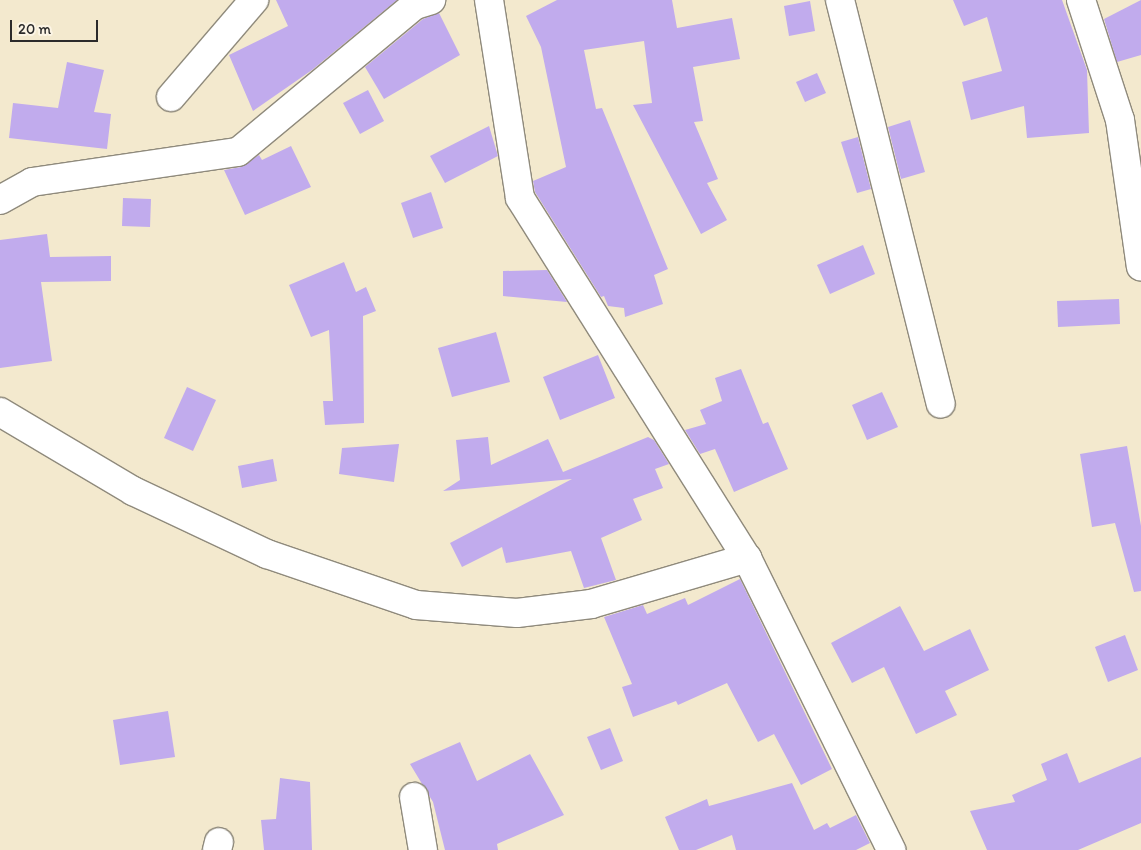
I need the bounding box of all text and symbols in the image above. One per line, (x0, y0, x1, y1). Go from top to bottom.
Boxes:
scale bar (12, 10, 100, 42)
text: 20 m (18, 20, 51, 38)

